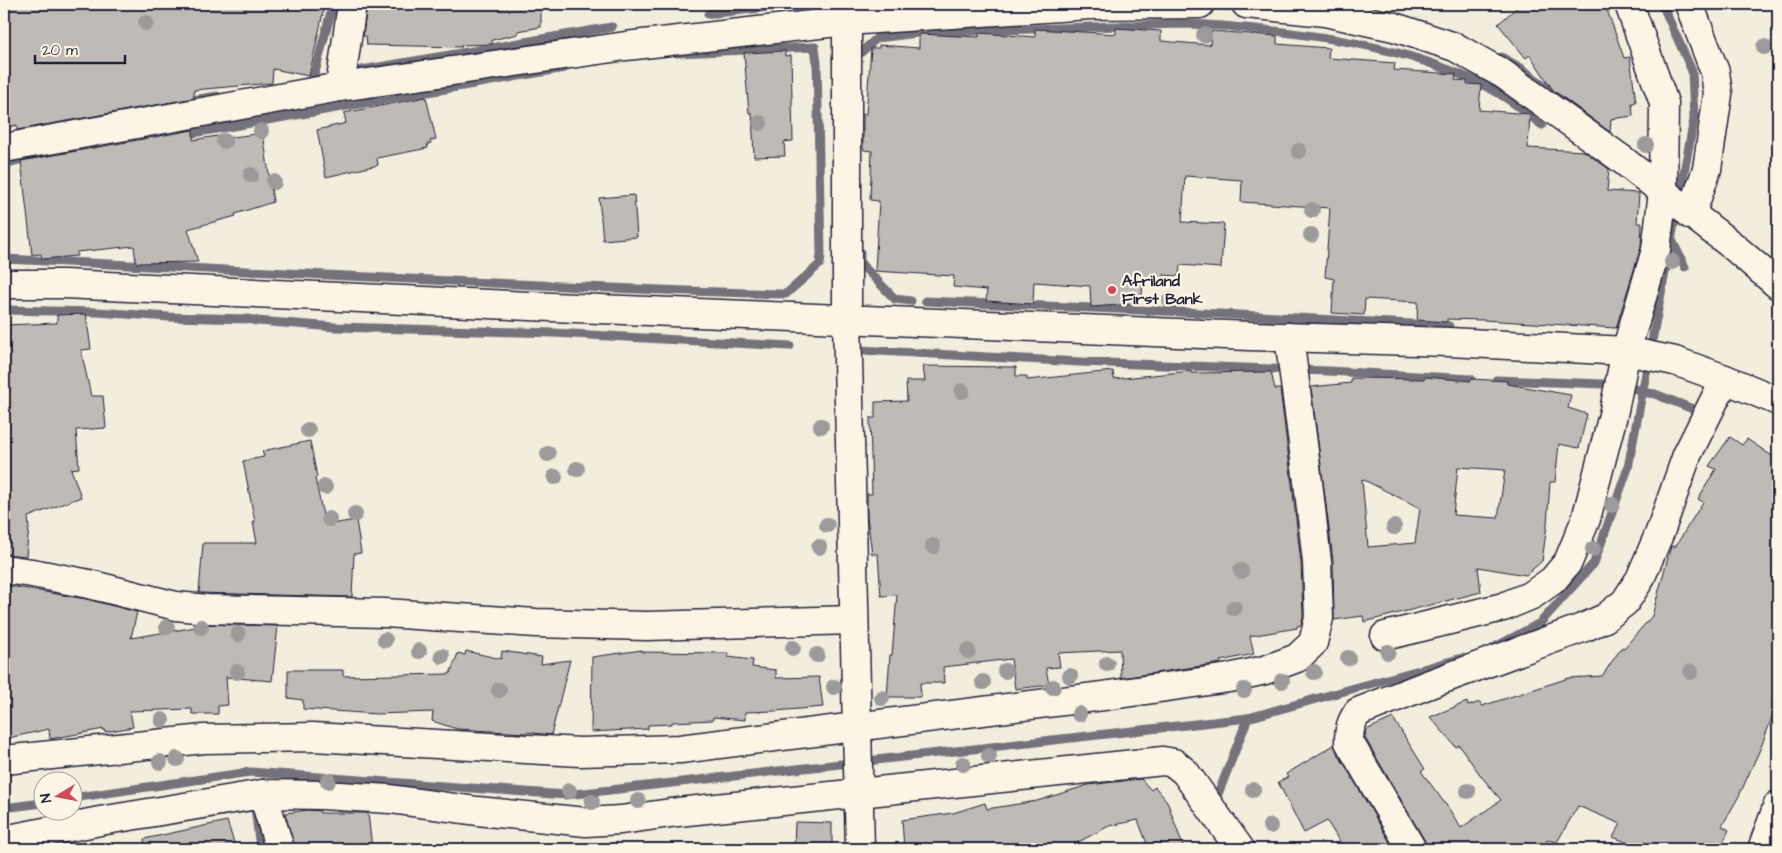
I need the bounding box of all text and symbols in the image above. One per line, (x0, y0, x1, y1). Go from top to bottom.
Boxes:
scale bar (35, 32, 125, 64)
text: 20 m (42, 40, 78, 61)
place label: Afriland First Bank (1122, 270, 1203, 310)
marker: Afriland First Bank (1106, 284, 1118, 296)
north arrow (32, 770, 82, 820)
text: N (36, 792, 57, 804)

